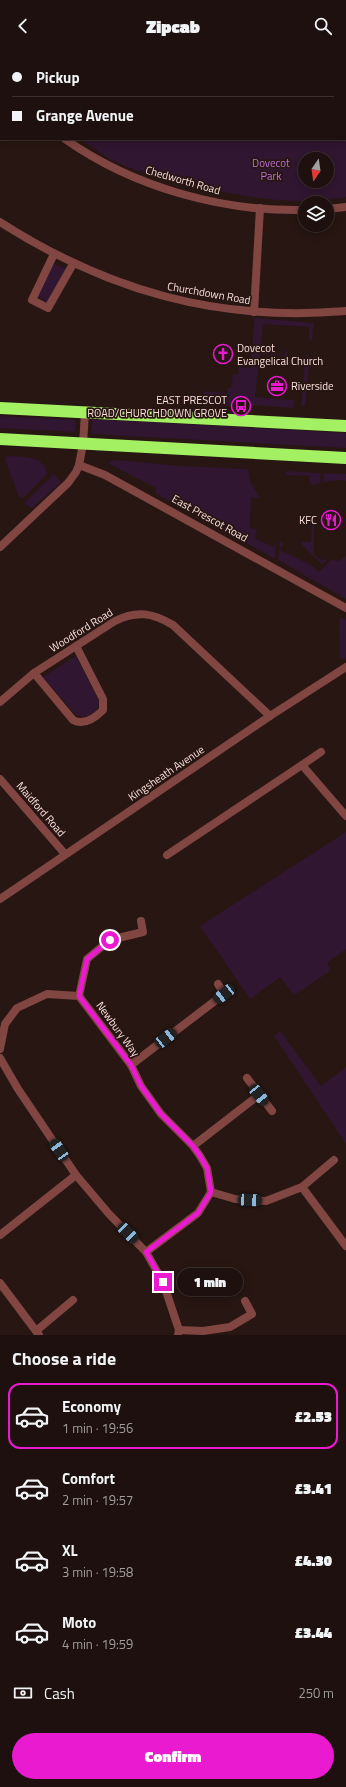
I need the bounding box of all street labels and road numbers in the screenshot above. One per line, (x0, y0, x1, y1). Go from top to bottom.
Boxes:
street label: Chedworth Road (144, 162, 222, 198)
street label: Churchdown Road (166, 278, 252, 308)
street label: East Prescot Road (169, 491, 251, 546)
street label: Woodford Road (46, 604, 116, 656)
street label: Kingsheath Avenue (125, 741, 208, 804)
street label: Maidford Road (13, 778, 69, 840)
street label: Newbury Way (92, 998, 144, 1060)

